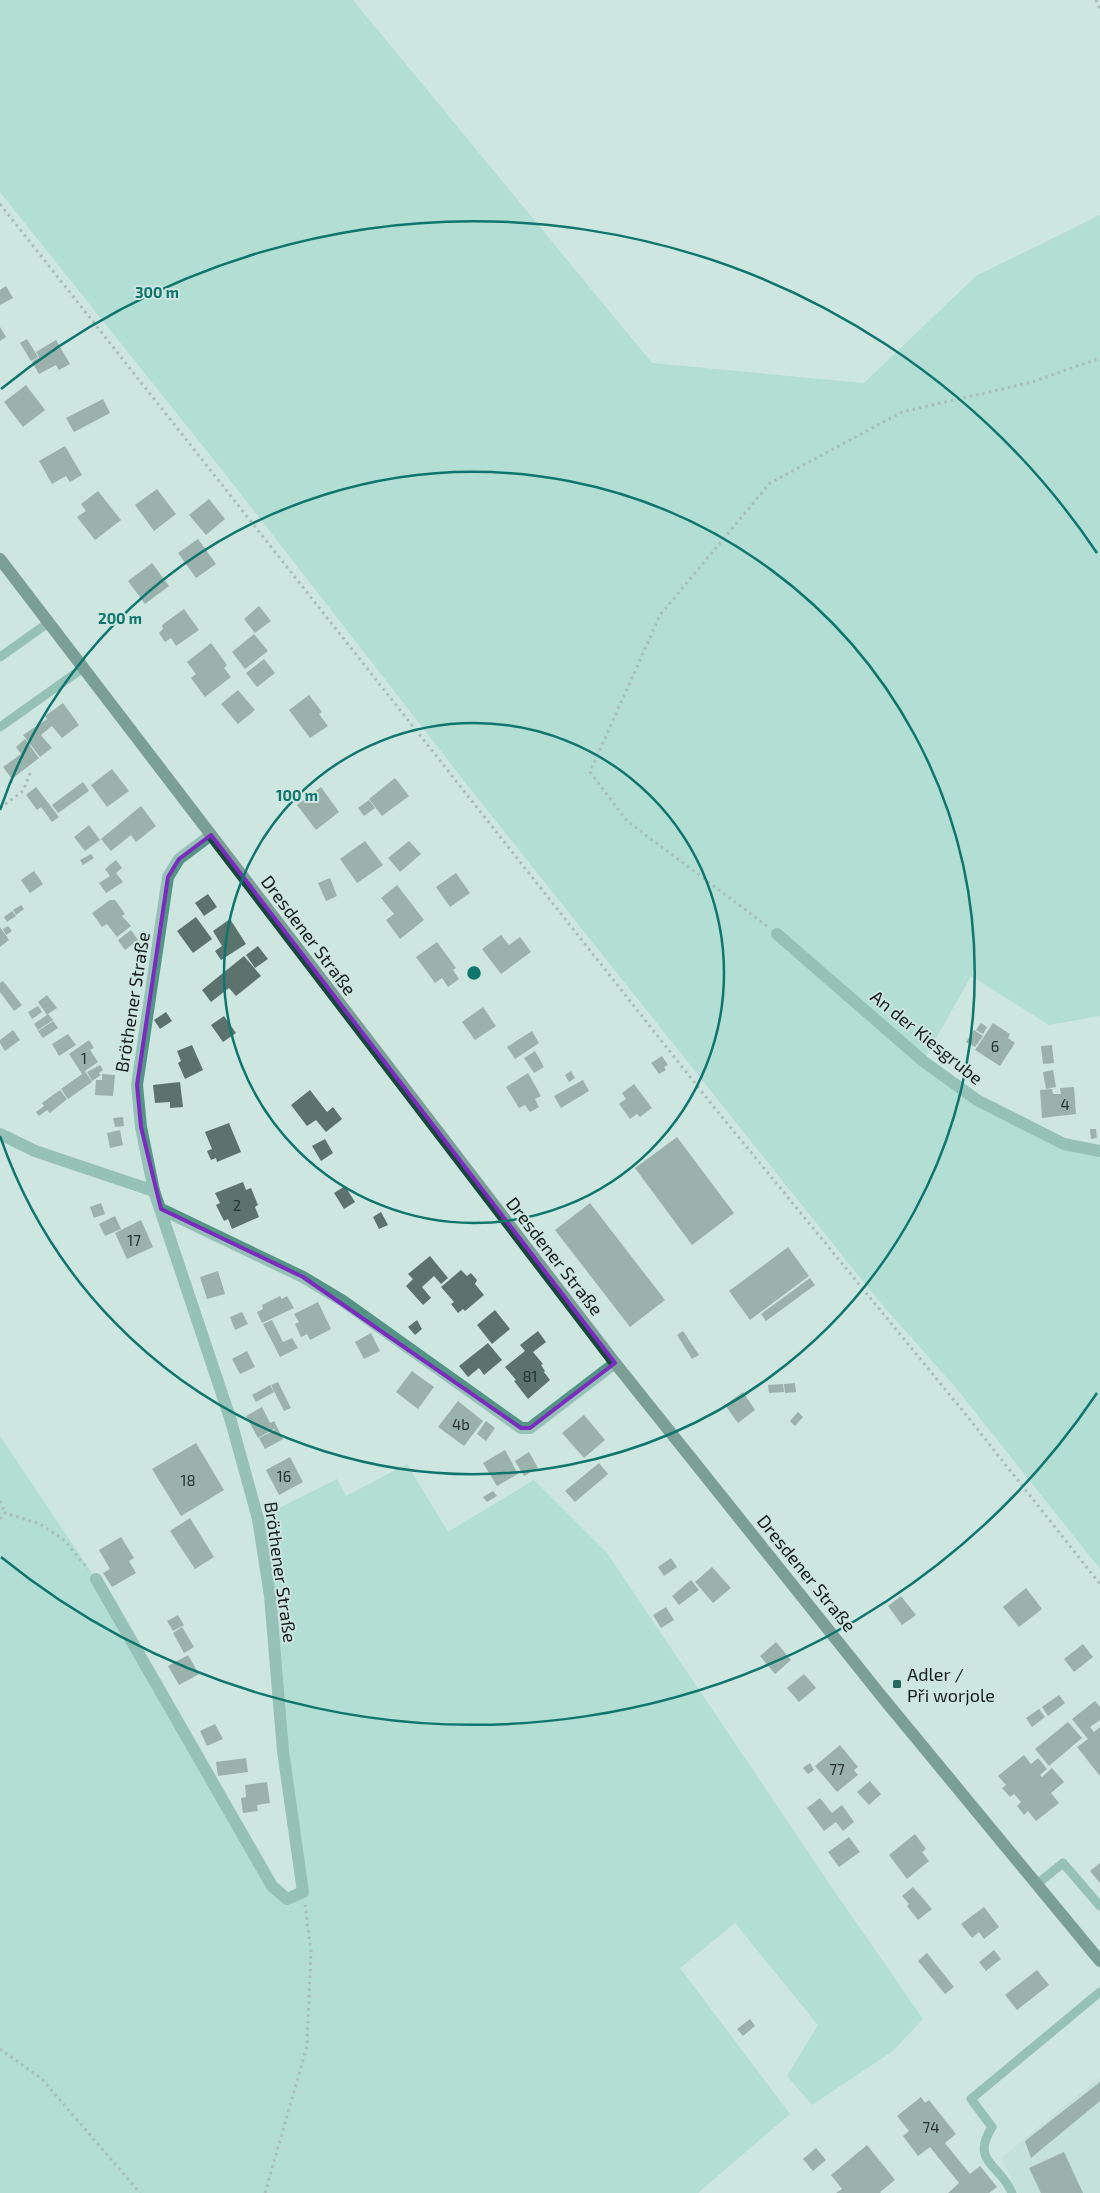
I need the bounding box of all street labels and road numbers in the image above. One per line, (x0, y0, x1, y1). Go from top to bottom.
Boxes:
street label: Dresdener Straße (257, 871, 361, 999)
street label: Bröthener Straße (110, 930, 154, 1074)
street label: An der Kiesgrube (867, 985, 987, 1089)
street label: Dresdener Straße (502, 1192, 608, 1320)
street label: Bröthener Straße (260, 1500, 302, 1644)
street label: Dresdener Straße (753, 1510, 861, 1636)

